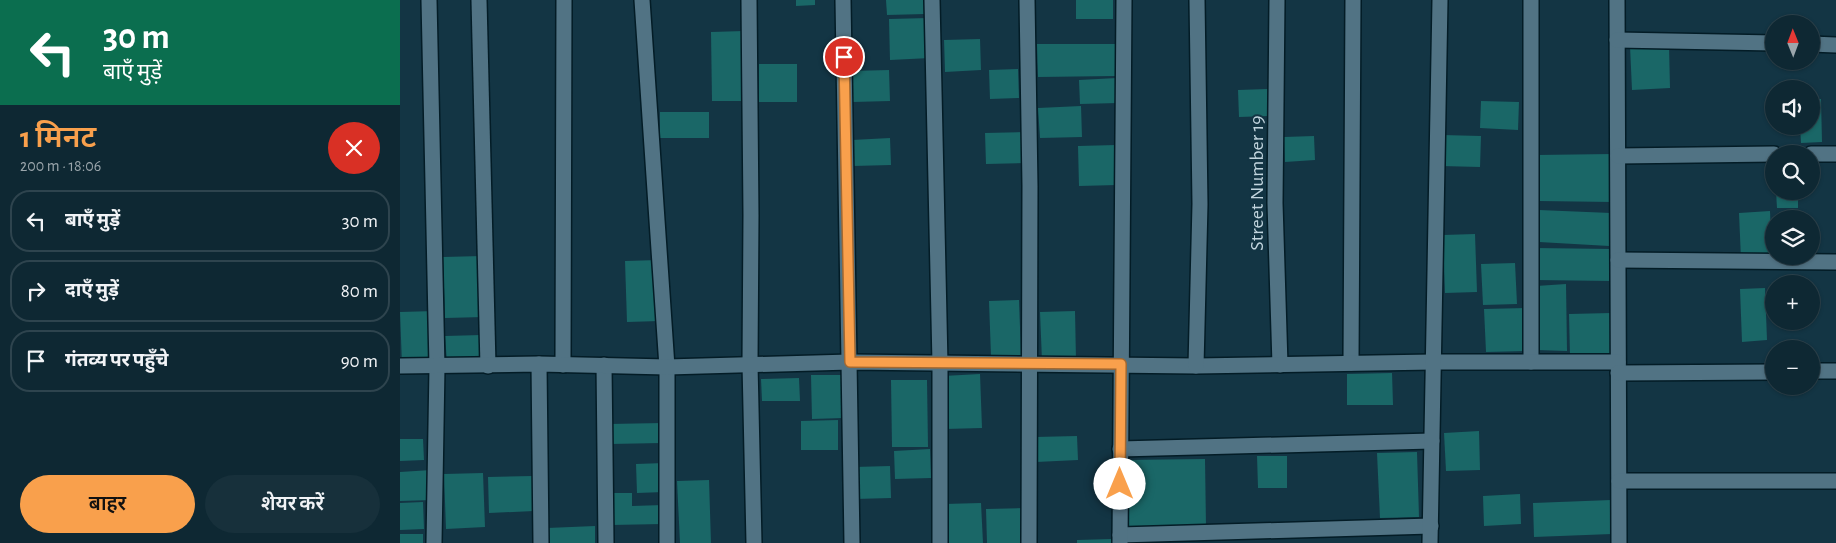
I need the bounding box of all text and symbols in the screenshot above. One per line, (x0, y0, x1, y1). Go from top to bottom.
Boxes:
north arrow (1765, 15, 1820, 70)
map controls (1765, 15, 1820, 395)
icon: left (20, 20, 85, 85)
text: 30 m (103, 20, 170, 55)
pin (823, 36, 865, 78)
icon: arrive (830, 43, 858, 71)
text: बाएँ मुड़ें (103, 61, 162, 83)
button: sound (1765, 80, 1820, 135)
street label: Street Number 19 (1247, 115, 1267, 251)
button: close (328, 122, 380, 174)
text: 1 मिनट (20, 123, 96, 153)
button: search (1765, 145, 1820, 200)
text: 200 m · 18:06 (20, 158, 101, 174)
icon: left (22, 207, 50, 235)
button: layers (1765, 210, 1820, 265)
text: बाएँ मुड़ें (65, 211, 120, 230)
text: 30 m (342, 212, 378, 231)
button: + (1765, 275, 1820, 330)
icon: right (22, 277, 50, 305)
text: दाएँ मुड़ें (65, 281, 119, 300)
text: 80 m (341, 282, 378, 301)
button: − (1765, 340, 1820, 395)
icon: arrive (22, 347, 50, 375)
text: गंतव्य पर पहुँचे (65, 351, 168, 370)
text: 90 m (341, 352, 378, 371)
position arrow (1093, 457, 1145, 509)
button: बाहर (20, 475, 195, 533)
button: शेयर करें (205, 475, 380, 533)

